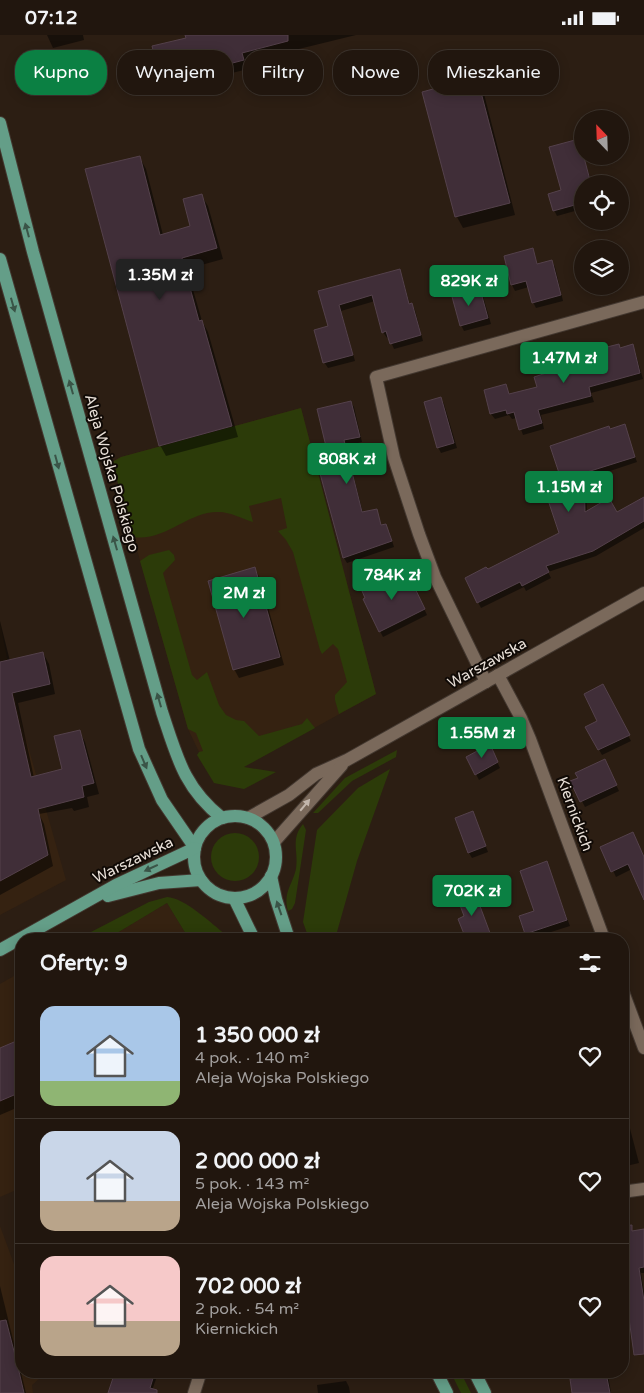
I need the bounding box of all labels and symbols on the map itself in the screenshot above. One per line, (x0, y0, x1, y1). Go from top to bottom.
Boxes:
north arrow (574, 110, 629, 165)
one-way arrow (23, 223, 31, 238)
pin: 1.35M zł (108, 259, 212, 301)
pin: 829K zł (423, 265, 515, 307)
one-way arrow (9, 298, 17, 313)
pin: 1.47M zł (512, 341, 616, 384)
one-way arrow (67, 379, 75, 395)
street label: Aleja Wojska Polskiego (81, 392, 143, 554)
pin: 808K zł (301, 443, 393, 485)
one-way arrow (54, 454, 62, 469)
pin: 1.15M zł (517, 471, 621, 513)
one-way arrow (111, 536, 119, 551)
pin: 784K zł (346, 559, 438, 601)
pin: 2M zł (209, 577, 279, 619)
street label: Warszawska (444, 634, 530, 692)
one-way arrow (154, 692, 162, 707)
pin: 1.55M zł (430, 717, 534, 759)
one-way arrow (141, 755, 149, 769)
street label: Kiernickich (553, 774, 597, 854)
one-way arrow (300, 799, 311, 812)
street label: Warszawska (90, 833, 176, 887)
one-way arrow (144, 864, 158, 872)
pin: 702K zł (426, 875, 518, 917)
one-way arrow (275, 900, 283, 915)

